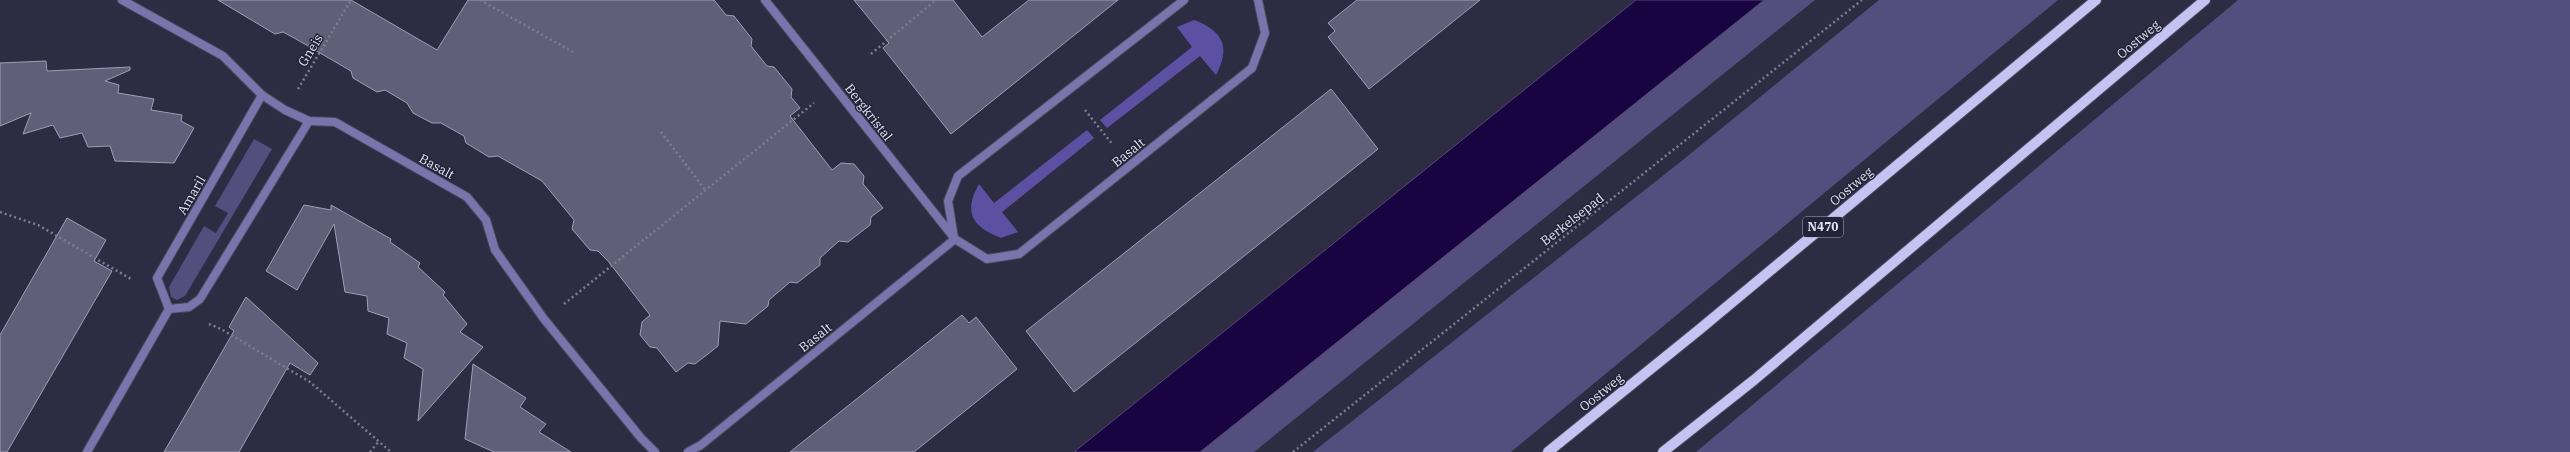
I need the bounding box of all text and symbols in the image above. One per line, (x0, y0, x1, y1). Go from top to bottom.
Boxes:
street label: Oostweg (2113, 16, 2164, 62)
street label: Gneis (294, 31, 327, 70)
street label: Bergkristal (841, 80, 896, 144)
street label: Basalt (1108, 134, 1149, 171)
street label: Basalt (416, 150, 458, 183)
street label: Oostweg (1826, 163, 1877, 209)
street label: Amaril (174, 173, 209, 218)
street label: Berkelsepad (1537, 189, 1608, 250)
road number: N470 (1803, 217, 1843, 237)
street label: Basalt (795, 319, 836, 356)
street label: Oostweg (1576, 370, 1627, 415)

